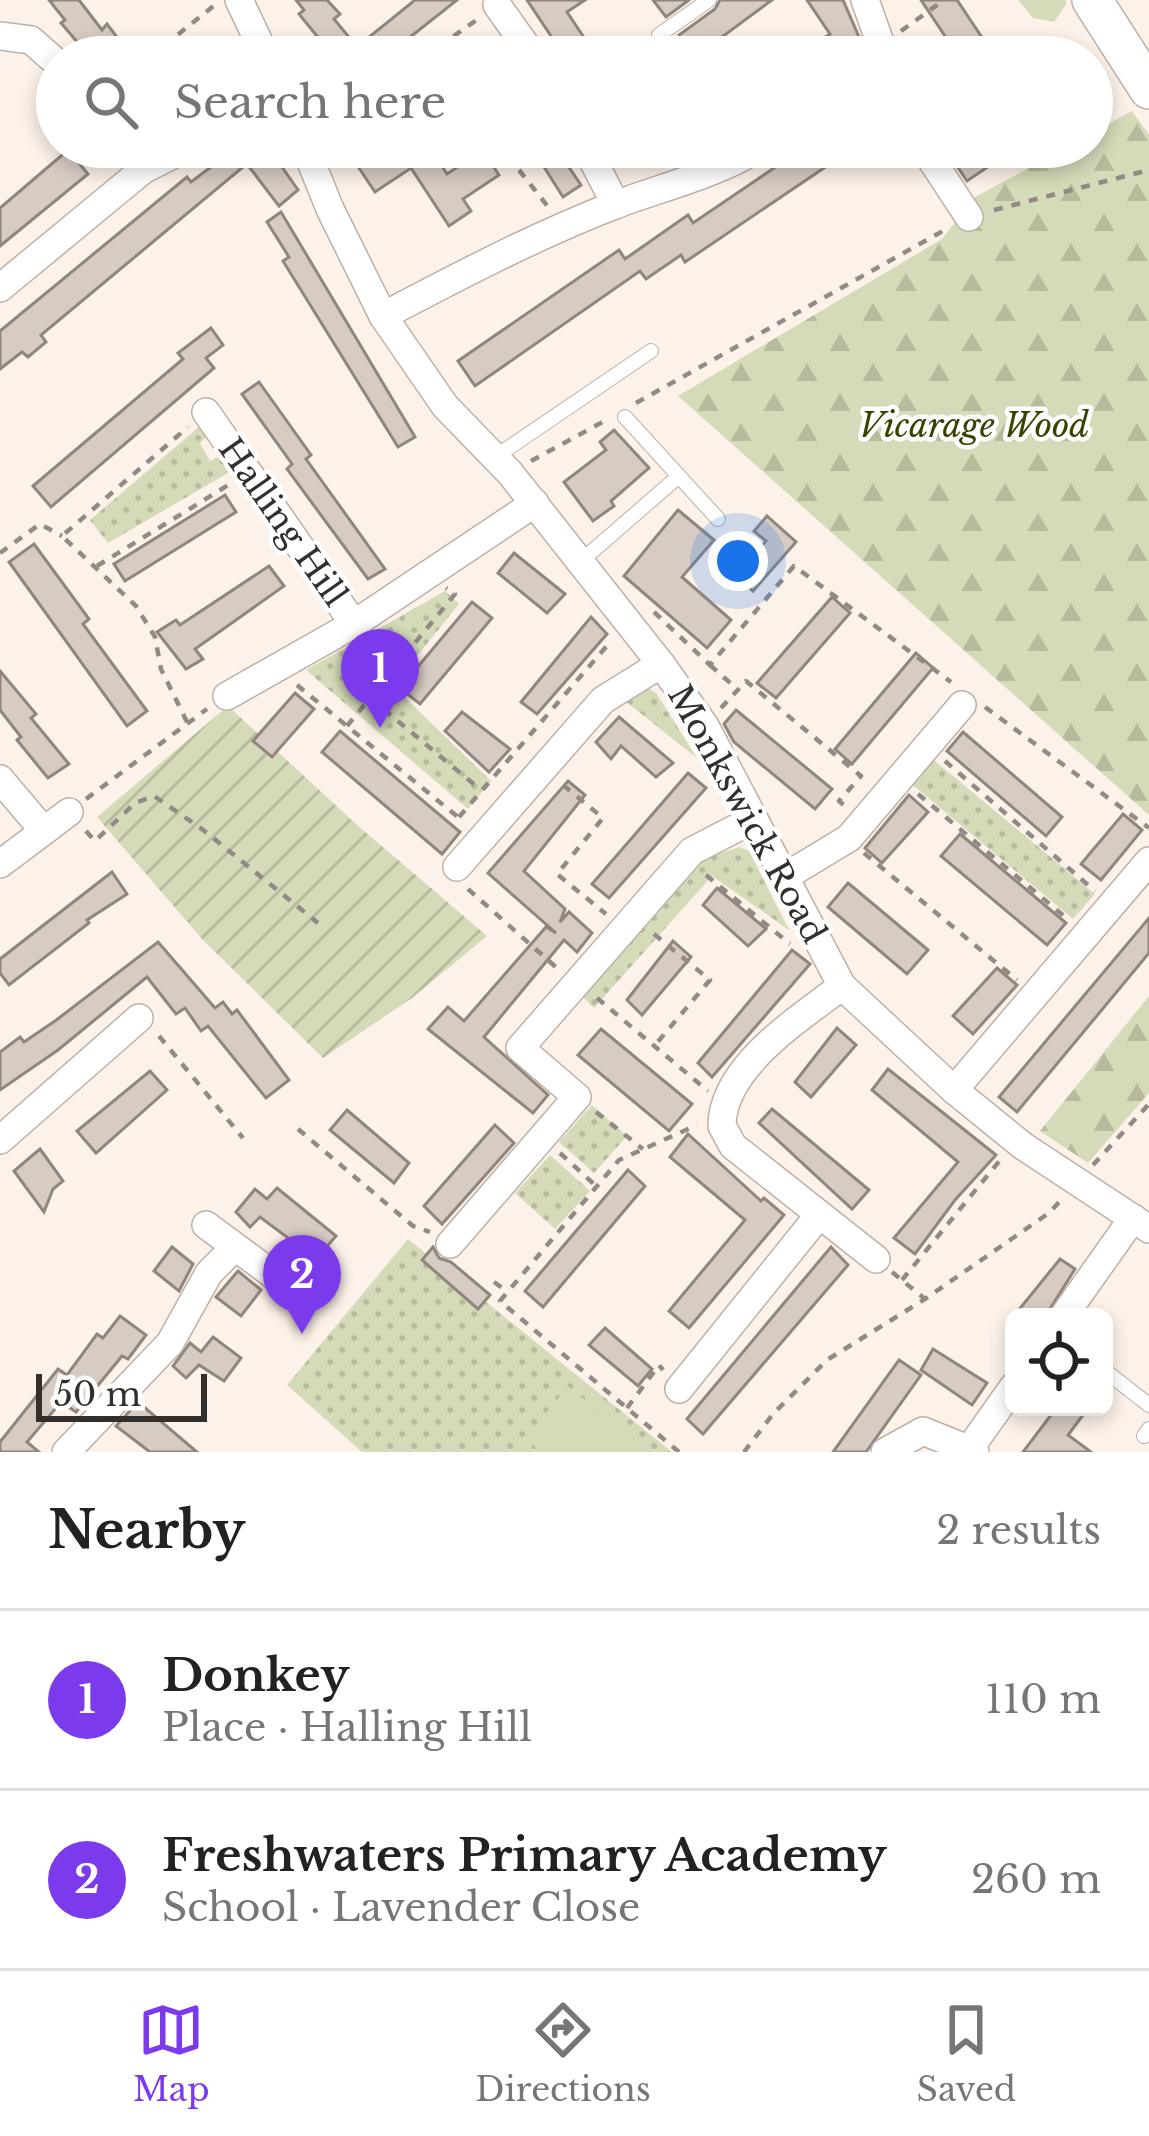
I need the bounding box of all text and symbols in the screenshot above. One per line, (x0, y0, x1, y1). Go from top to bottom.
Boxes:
search box (36, 36, 1113, 168)
icon: search (78, 69, 144, 135)
text: Search here (174, 74, 446, 130)
park label: Vicarage Wood (859, 405, 1089, 446)
street label: Halling Hill (210, 430, 356, 614)
your location (708, 531, 768, 591)
pin: 1 (341, 629, 419, 728)
street label: Monkswick Road (659, 678, 835, 950)
pin: 2 (263, 1235, 341, 1334)
map controls (1005, 1308, 1113, 1416)
button: locate (1005, 1308, 1113, 1416)
scale bar (36, 1368, 207, 1421)
text: 50 m (54, 1374, 141, 1415)
text: Nearby (48, 1499, 245, 1562)
text: 2 results (936, 1506, 1101, 1555)
text: Donkey (162, 1647, 349, 1703)
text: 1 (78, 1675, 96, 1724)
text: 110 m (985, 1675, 1101, 1724)
text: Place · Halling Hill (162, 1703, 532, 1752)
text: Freshwaters Primary Academy (162, 1827, 887, 1883)
text: 2 (74, 1855, 100, 1904)
text: 260 m (971, 1855, 1101, 1904)
text: School · Lavender Close (162, 1883, 640, 1932)
tab: Map (133, 1997, 210, 2110)
tab: Directions (475, 1997, 651, 2110)
tab: Saved (917, 1997, 1016, 2110)

